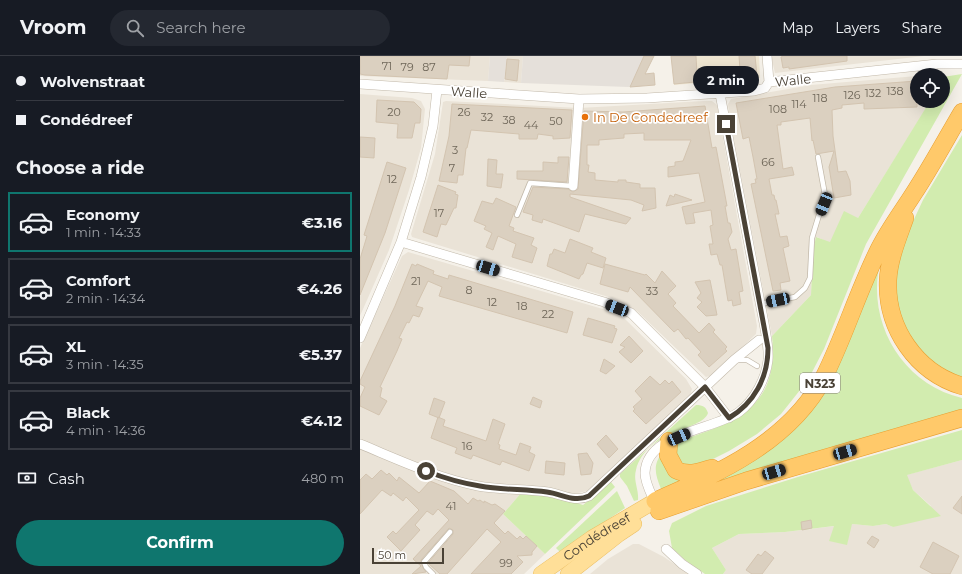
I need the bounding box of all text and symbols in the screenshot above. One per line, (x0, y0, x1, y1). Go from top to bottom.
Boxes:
search box (110, 10, 390, 46)
text: Vroom (20, 16, 86, 39)
icon: search (124, 17, 146, 39)
text: Search here (156, 18, 246, 37)
text: Map (782, 19, 813, 37)
text: Layers (835, 19, 880, 37)
text: Share (902, 19, 942, 37)
house number: 71 (382, 59, 392, 73)
house number: 79 (400, 60, 414, 74)
house number: 87 (422, 60, 436, 74)
callout: 2 min (693, 66, 759, 94)
map controls (910, 68, 950, 108)
button: locate (910, 68, 950, 108)
street label: Walle (774, 70, 812, 90)
text: Wolvenstraat (40, 72, 145, 91)
text: 2 min (707, 72, 745, 88)
street label: Walle (450, 83, 488, 101)
house number: 138 (886, 84, 904, 98)
house number: 132 (865, 86, 881, 100)
house number: 126 (844, 88, 861, 102)
house number: 118 (813, 91, 827, 105)
house number: 114 (791, 97, 807, 111)
house number: 108 (769, 102, 787, 116)
house number: 20 (387, 105, 401, 119)
house number: 26 (458, 105, 471, 119)
place label: In De Condedreef (593, 109, 708, 125)
text: Condédreef (40, 110, 132, 129)
house number: 32 (481, 110, 493, 124)
marker: In De Condedreef (580, 112, 590, 122)
house number: 38 (502, 113, 516, 127)
house number: 50 (549, 114, 563, 128)
route end (717, 115, 735, 133)
house number: 44 (524, 118, 539, 132)
house number: 3 (452, 143, 458, 157)
house number: 66 (761, 155, 775, 169)
text: Choose a ride (16, 157, 144, 179)
house number: 7 (449, 161, 455, 175)
house number: 12 (387, 172, 397, 186)
car (814, 191, 834, 217)
icon: car (18, 204, 54, 240)
text: Economy (66, 205, 139, 224)
house number: 17 (434, 206, 444, 220)
text: €3.16 (302, 213, 342, 232)
text: 1 min · 14:33 (66, 224, 141, 240)
car (475, 259, 501, 277)
icon: car (18, 270, 54, 306)
text: Comfort (66, 271, 131, 290)
house number: 21 (411, 274, 421, 288)
text: €4.26 (297, 279, 342, 298)
house number: 8 (465, 283, 473, 297)
house number: 33 (646, 284, 658, 298)
text: 2 min · 14:34 (66, 290, 145, 306)
car (765, 292, 791, 308)
house number: 12 (487, 295, 497, 309)
car (604, 298, 630, 318)
house number: 18 (517, 299, 528, 313)
house number: 22 (542, 307, 554, 321)
icon: car (18, 336, 54, 372)
text: XL (66, 337, 85, 356)
text: €5.37 (299, 345, 342, 364)
text: 3 min · 14:35 (66, 356, 144, 372)
road number: N323 (800, 373, 840, 393)
icon: car (18, 402, 54, 438)
text: Black (66, 403, 110, 422)
text: €4.12 (301, 411, 342, 430)
text: 4 min · 14:36 (66, 422, 146, 438)
car (666, 427, 692, 447)
house number: 16 (462, 439, 473, 453)
car (832, 443, 858, 461)
route start (417, 462, 435, 480)
car (761, 463, 787, 481)
icon: cash (16, 467, 38, 489)
text: Cash (48, 469, 85, 488)
text: 480 m (301, 470, 344, 486)
house number: 41 (446, 499, 456, 513)
street label: Condédreef (560, 509, 634, 564)
button: Confirm (16, 520, 344, 566)
scale bar (372, 546, 444, 565)
text: 50 m (378, 548, 406, 562)
house number: 99 (499, 556, 513, 570)

